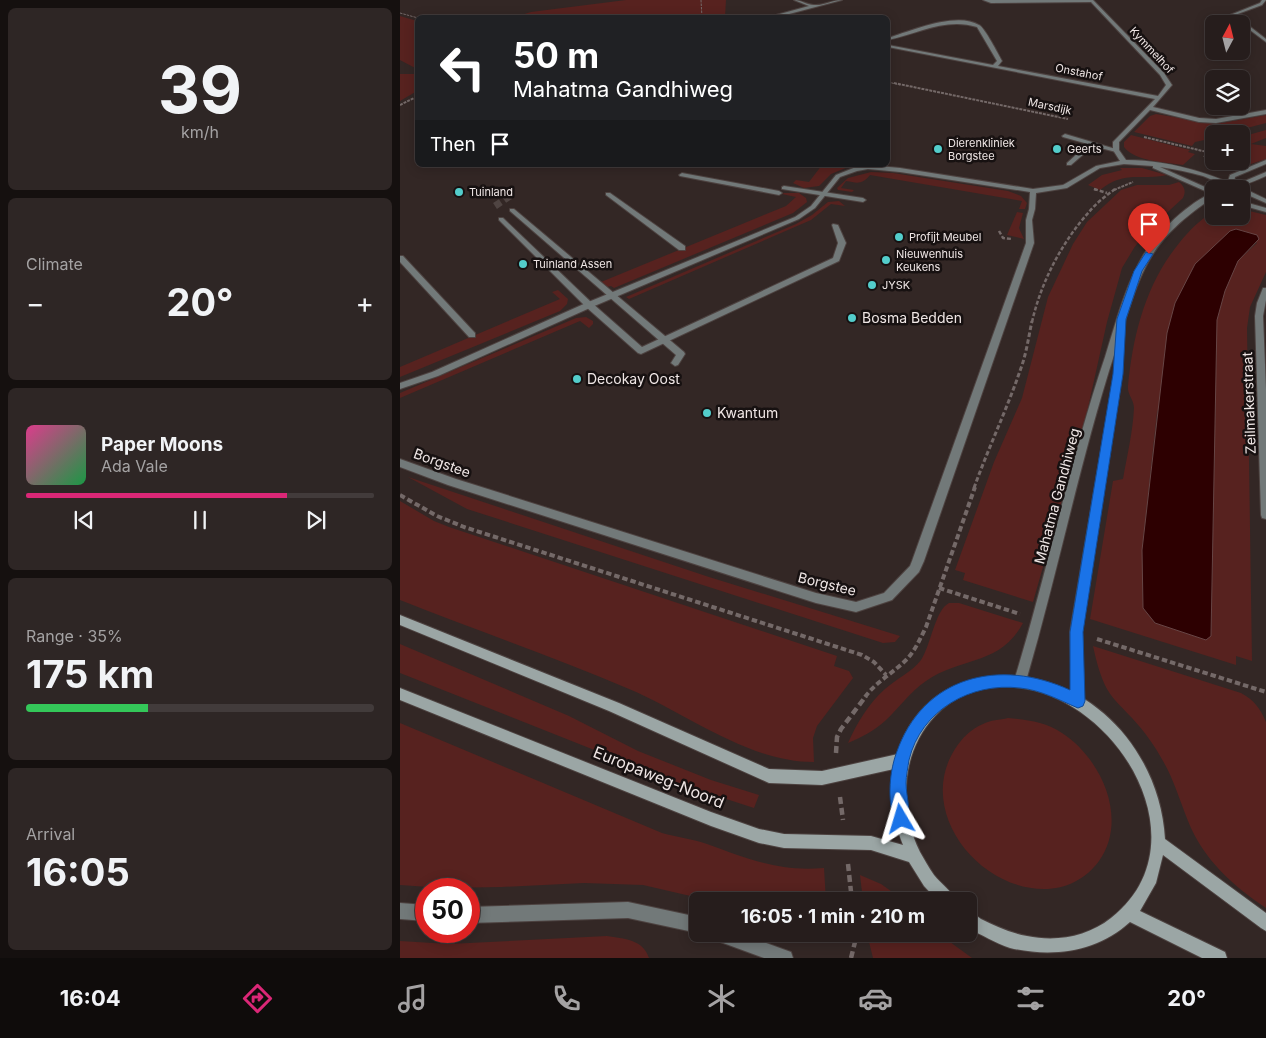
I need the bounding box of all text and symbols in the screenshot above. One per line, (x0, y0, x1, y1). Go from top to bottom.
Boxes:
north arrow (1205, 15, 1250, 60)
map controls (1205, 15, 1250, 225)
street label: Kymmelhof (1127, 24, 1177, 76)
text: 50 m (513, 34, 599, 76)
icon: left (430, 35, 495, 100)
text: 39 (158, 50, 242, 129)
street label: Onstahof (1054, 61, 1104, 83)
button: layers (1205, 70, 1250, 115)
text: Mahatma Gandhiweg (513, 76, 733, 102)
street label: Marsdijk (1027, 95, 1073, 117)
text: km/h (181, 122, 219, 142)
button: + (1205, 125, 1250, 170)
icon: arrive (486, 130, 514, 158)
text: Then (430, 133, 476, 156)
place label: Dierenkliniek Borgstee (948, 136, 1015, 163)
place label: Geerts (1067, 142, 1102, 156)
marker: Dierenkliniek Borgstee (932, 143, 944, 155)
marker: Geerts (1051, 143, 1063, 155)
button: − (1205, 180, 1250, 225)
place label: Tuinland (469, 185, 513, 199)
marker: Tuinland (453, 186, 465, 198)
pin (1128, 203, 1170, 254)
icon: arrive (1135, 210, 1163, 238)
place label: Profijt Meubel (909, 230, 981, 244)
marker: Profijt Meubel (893, 231, 905, 243)
place label: Nieuwenhuis Keukens (896, 247, 963, 274)
text: Climate (26, 254, 83, 274)
marker: Nieuwenhuis Keukens (880, 254, 892, 266)
place label: Tuinland Assen (533, 257, 612, 271)
marker: Tuinland Assen (517, 258, 529, 270)
place label: JYSK (882, 278, 911, 292)
text: 20° (166, 279, 234, 325)
marker: JYSK (866, 279, 878, 291)
text: − (26, 286, 45, 320)
text: + (355, 286, 374, 320)
place label: Bosma Bedden (862, 309, 962, 326)
marker: Bosma Bedden (846, 312, 858, 324)
street label: Zeilmakerstraat (1238, 351, 1259, 454)
place label: Decokay Oost (587, 370, 680, 387)
marker: Decokay Oost (571, 373, 583, 385)
place label: Kwantum (717, 404, 778, 421)
marker: Kwantum (701, 407, 713, 419)
street label: Mahatma Gandhiweg (1030, 426, 1083, 566)
text: Paper Moons (101, 433, 223, 456)
street label: Borgstee (411, 444, 473, 481)
text: Ada Vale (101, 456, 168, 476)
icon: previous (70, 506, 98, 534)
icon: pause (186, 506, 214, 534)
icon: next (302, 506, 330, 534)
street label: Borgstee (796, 568, 858, 599)
text: Range · 35% (26, 626, 123, 646)
text: 175 km (26, 651, 154, 697)
street label: Europaweg-Noord (591, 742, 727, 812)
position arrow (874, 792, 926, 844)
text: Arrival (26, 824, 75, 844)
text: 16:05 (26, 849, 130, 895)
speed limit sign: 50 (415, 878, 480, 943)
text: 16:05 · 1 min · 210 m (741, 905, 925, 928)
icon: directions (240, 981, 275, 1016)
icon: music (395, 981, 430, 1016)
icon: phone (549, 981, 584, 1016)
icon: climate (704, 981, 739, 1016)
icon: car (858, 981, 893, 1016)
icon: filters (1013, 981, 1048, 1016)
text: 16:04 (60, 985, 121, 1011)
text: 20° (1167, 985, 1206, 1011)

